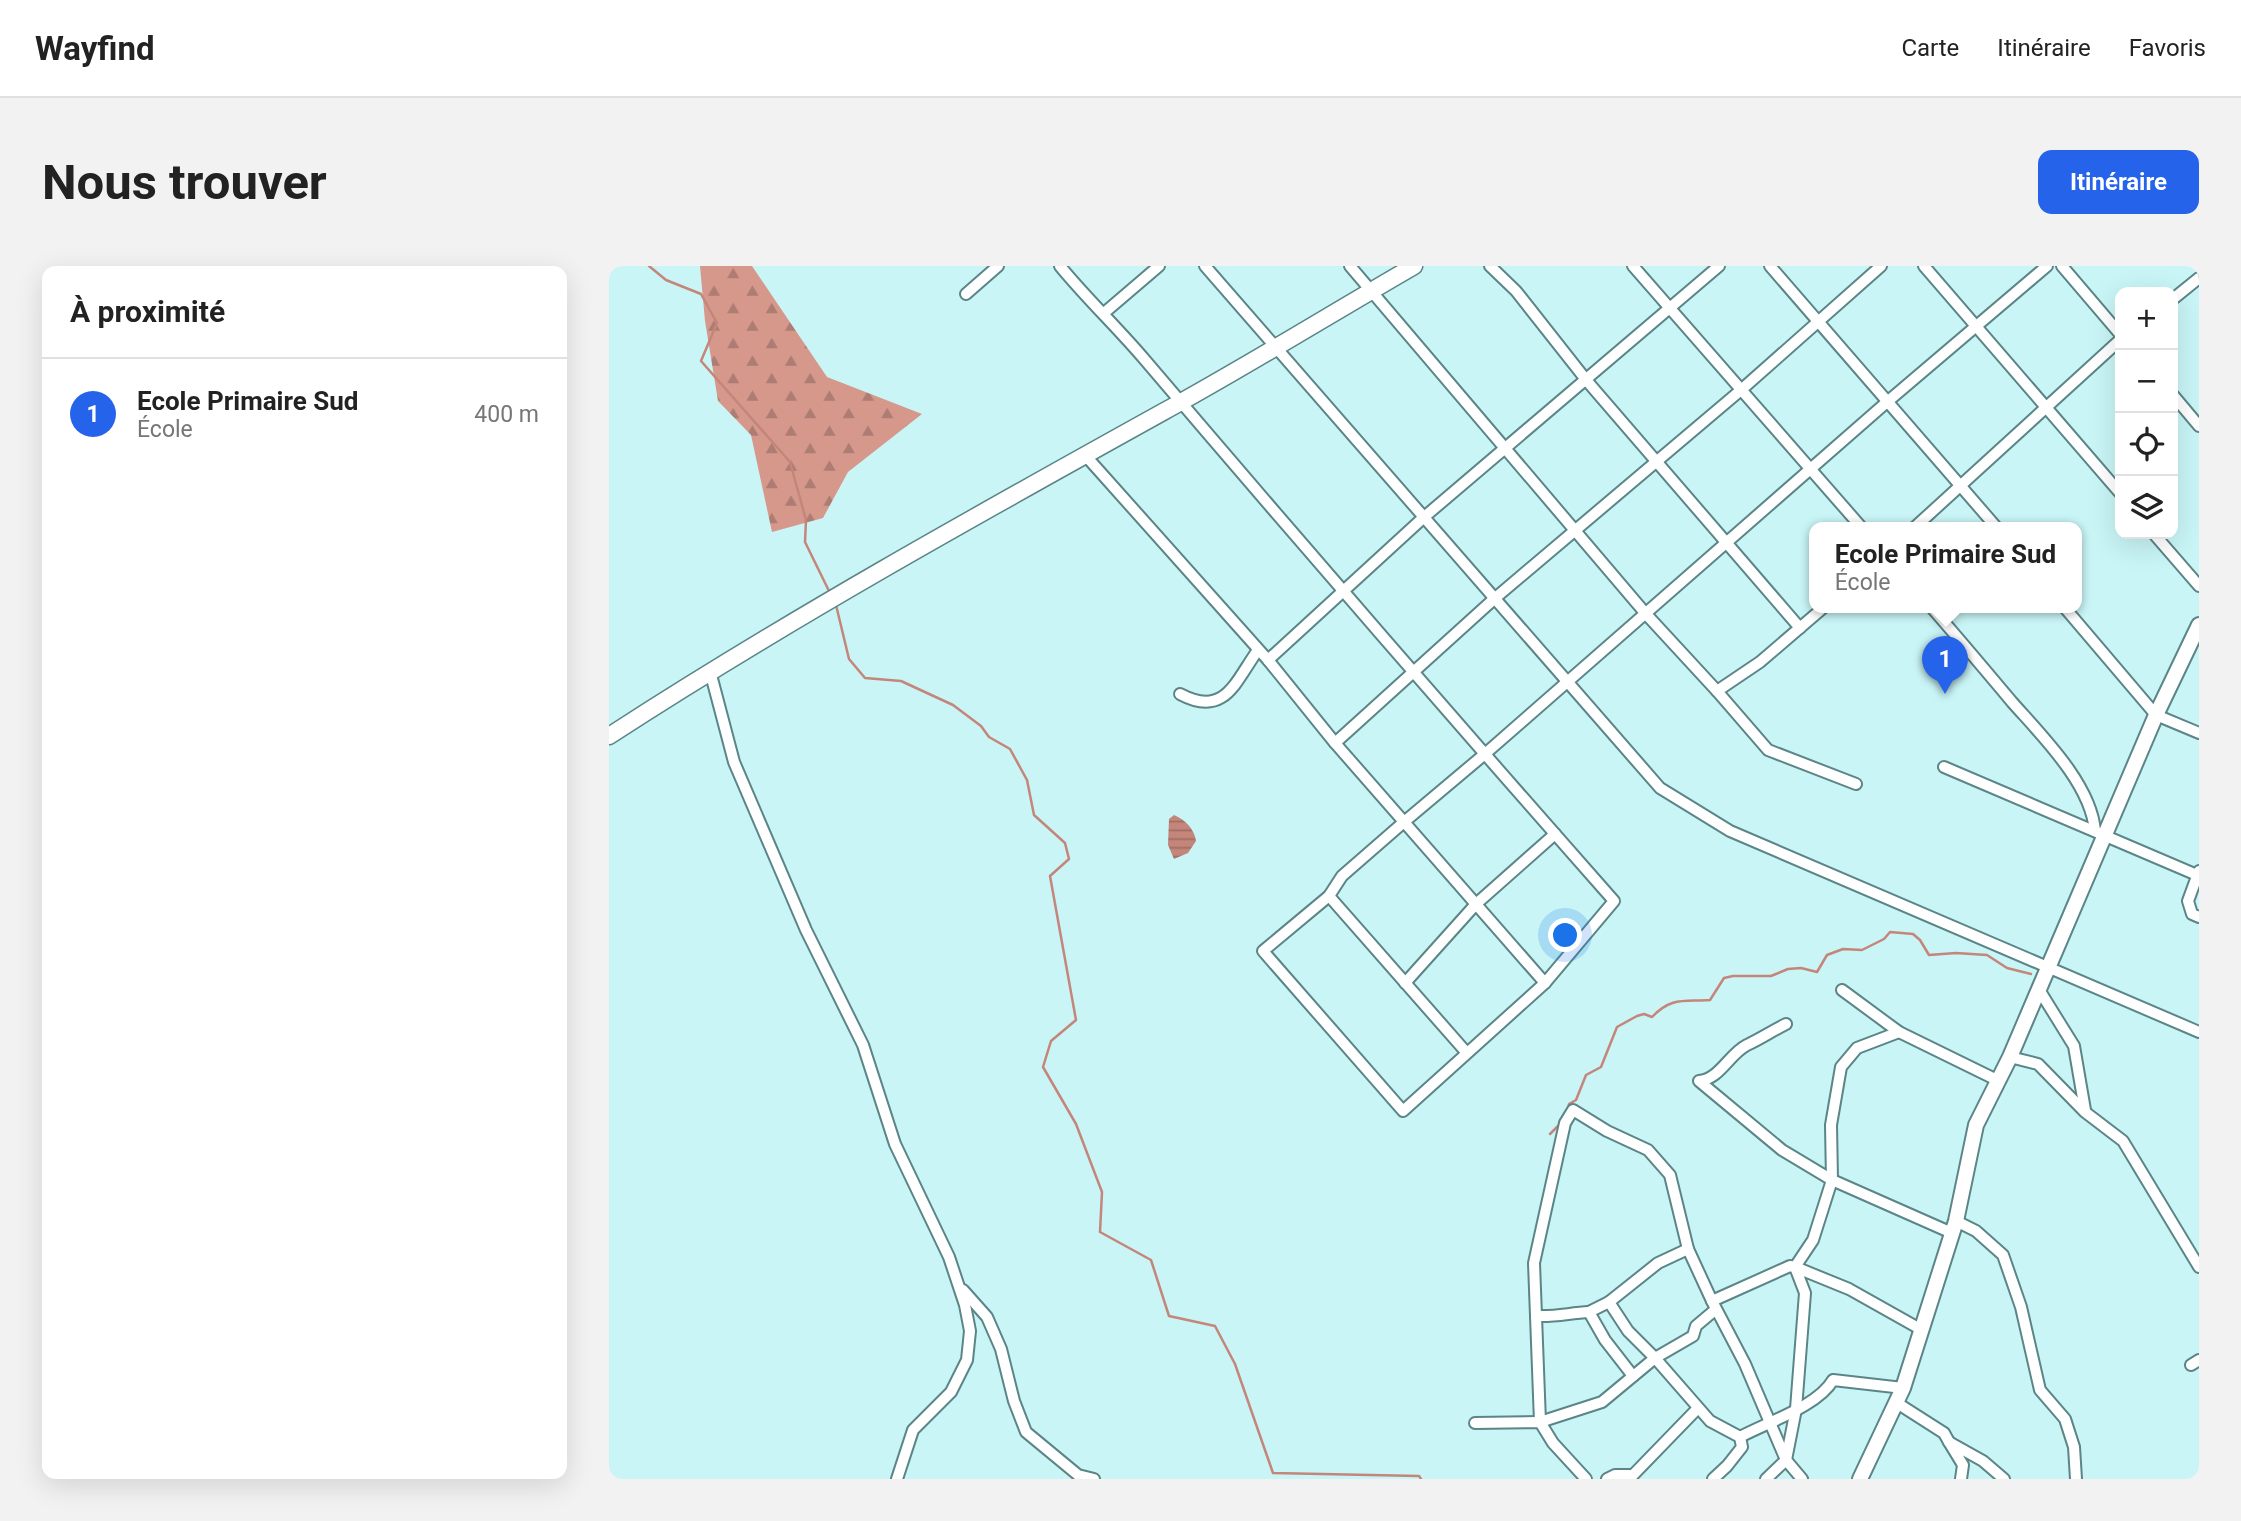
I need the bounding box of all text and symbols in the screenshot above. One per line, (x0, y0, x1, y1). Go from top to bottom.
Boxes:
text: Wayfind (35, 29, 155, 68)
text: Carte (1901, 34, 1959, 62)
text: Itinéraire (1997, 34, 2091, 62)
text: Favoris (2129, 34, 2206, 62)
button: Itinéraire (2038, 150, 2199, 214)
text: Nous trouver (42, 154, 327, 211)
map controls (2115, 287, 2178, 539)
button: + (2115, 287, 2178, 350)
text: À proximité (70, 294, 225, 329)
button: − (2115, 350, 2178, 413)
text: Ecole Primaire Sud (137, 386, 358, 416)
text: 1 (86, 401, 100, 428)
text: 400 m (474, 401, 539, 428)
button: locate (2115, 413, 2178, 476)
text: École (137, 416, 193, 443)
button: layers (2115, 476, 2178, 539)
popup (1809, 522, 2082, 613)
text: Ecole Primaire Sud (1835, 539, 2056, 569)
text: École (1835, 569, 1891, 596)
pin: 1 (1922, 636, 1968, 694)
your location (1548, 918, 1582, 952)

